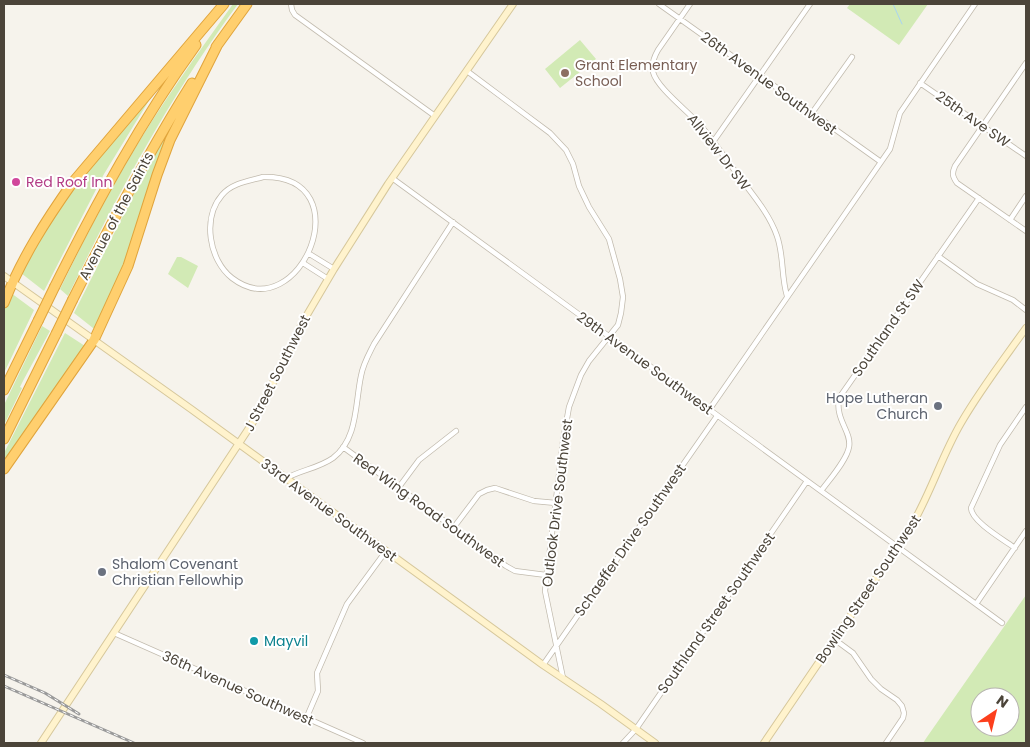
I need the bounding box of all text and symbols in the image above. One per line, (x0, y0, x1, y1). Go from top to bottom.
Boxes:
street label: 26th Avenue Southwest (697, 27, 841, 139)
place label: Grant Elementary School (575, 55, 698, 91)
marker: Grant Elementary School (559, 67, 571, 79)
street label: 25th Ave SW (932, 86, 1014, 152)
street label: Allview Dr SW (683, 109, 755, 195)
street label: Avenue of the Saints (74, 148, 158, 284)
place label: Red Roof Inn (26, 172, 113, 192)
marker: Red Roof Inn (10, 176, 22, 188)
street label: Southland St SW (847, 275, 929, 381)
street label: 29th Avenue Southwest (573, 307, 717, 419)
street label: J Street Southwest (239, 311, 315, 435)
place label: Hope Lutheran Church (826, 388, 928, 424)
marker: Hope Lutheran Church (932, 400, 944, 412)
street label: Outlook Drive Southwest (537, 418, 577, 588)
street label: Red Wing Road Southwest (349, 448, 509, 572)
street label: 33rd Avenue Southwest (257, 454, 401, 566)
street label: Schaeffer Drive Southwest (570, 460, 690, 620)
street label: Bowling Street Southwest (811, 511, 925, 667)
street label: Southland Street Southwest (653, 528, 779, 698)
place label: Shalom Covenant Christian Fellowhip (112, 554, 243, 590)
marker: Shalom Covenant Christian Fellowhip (96, 566, 108, 578)
place label: Mayvil (264, 631, 308, 651)
marker: Mayvil (248, 635, 260, 647)
street label: 36th Avenue Southwest (159, 646, 317, 730)
north arrow (970, 687, 1020, 737)
text: N (992, 690, 1013, 713)

